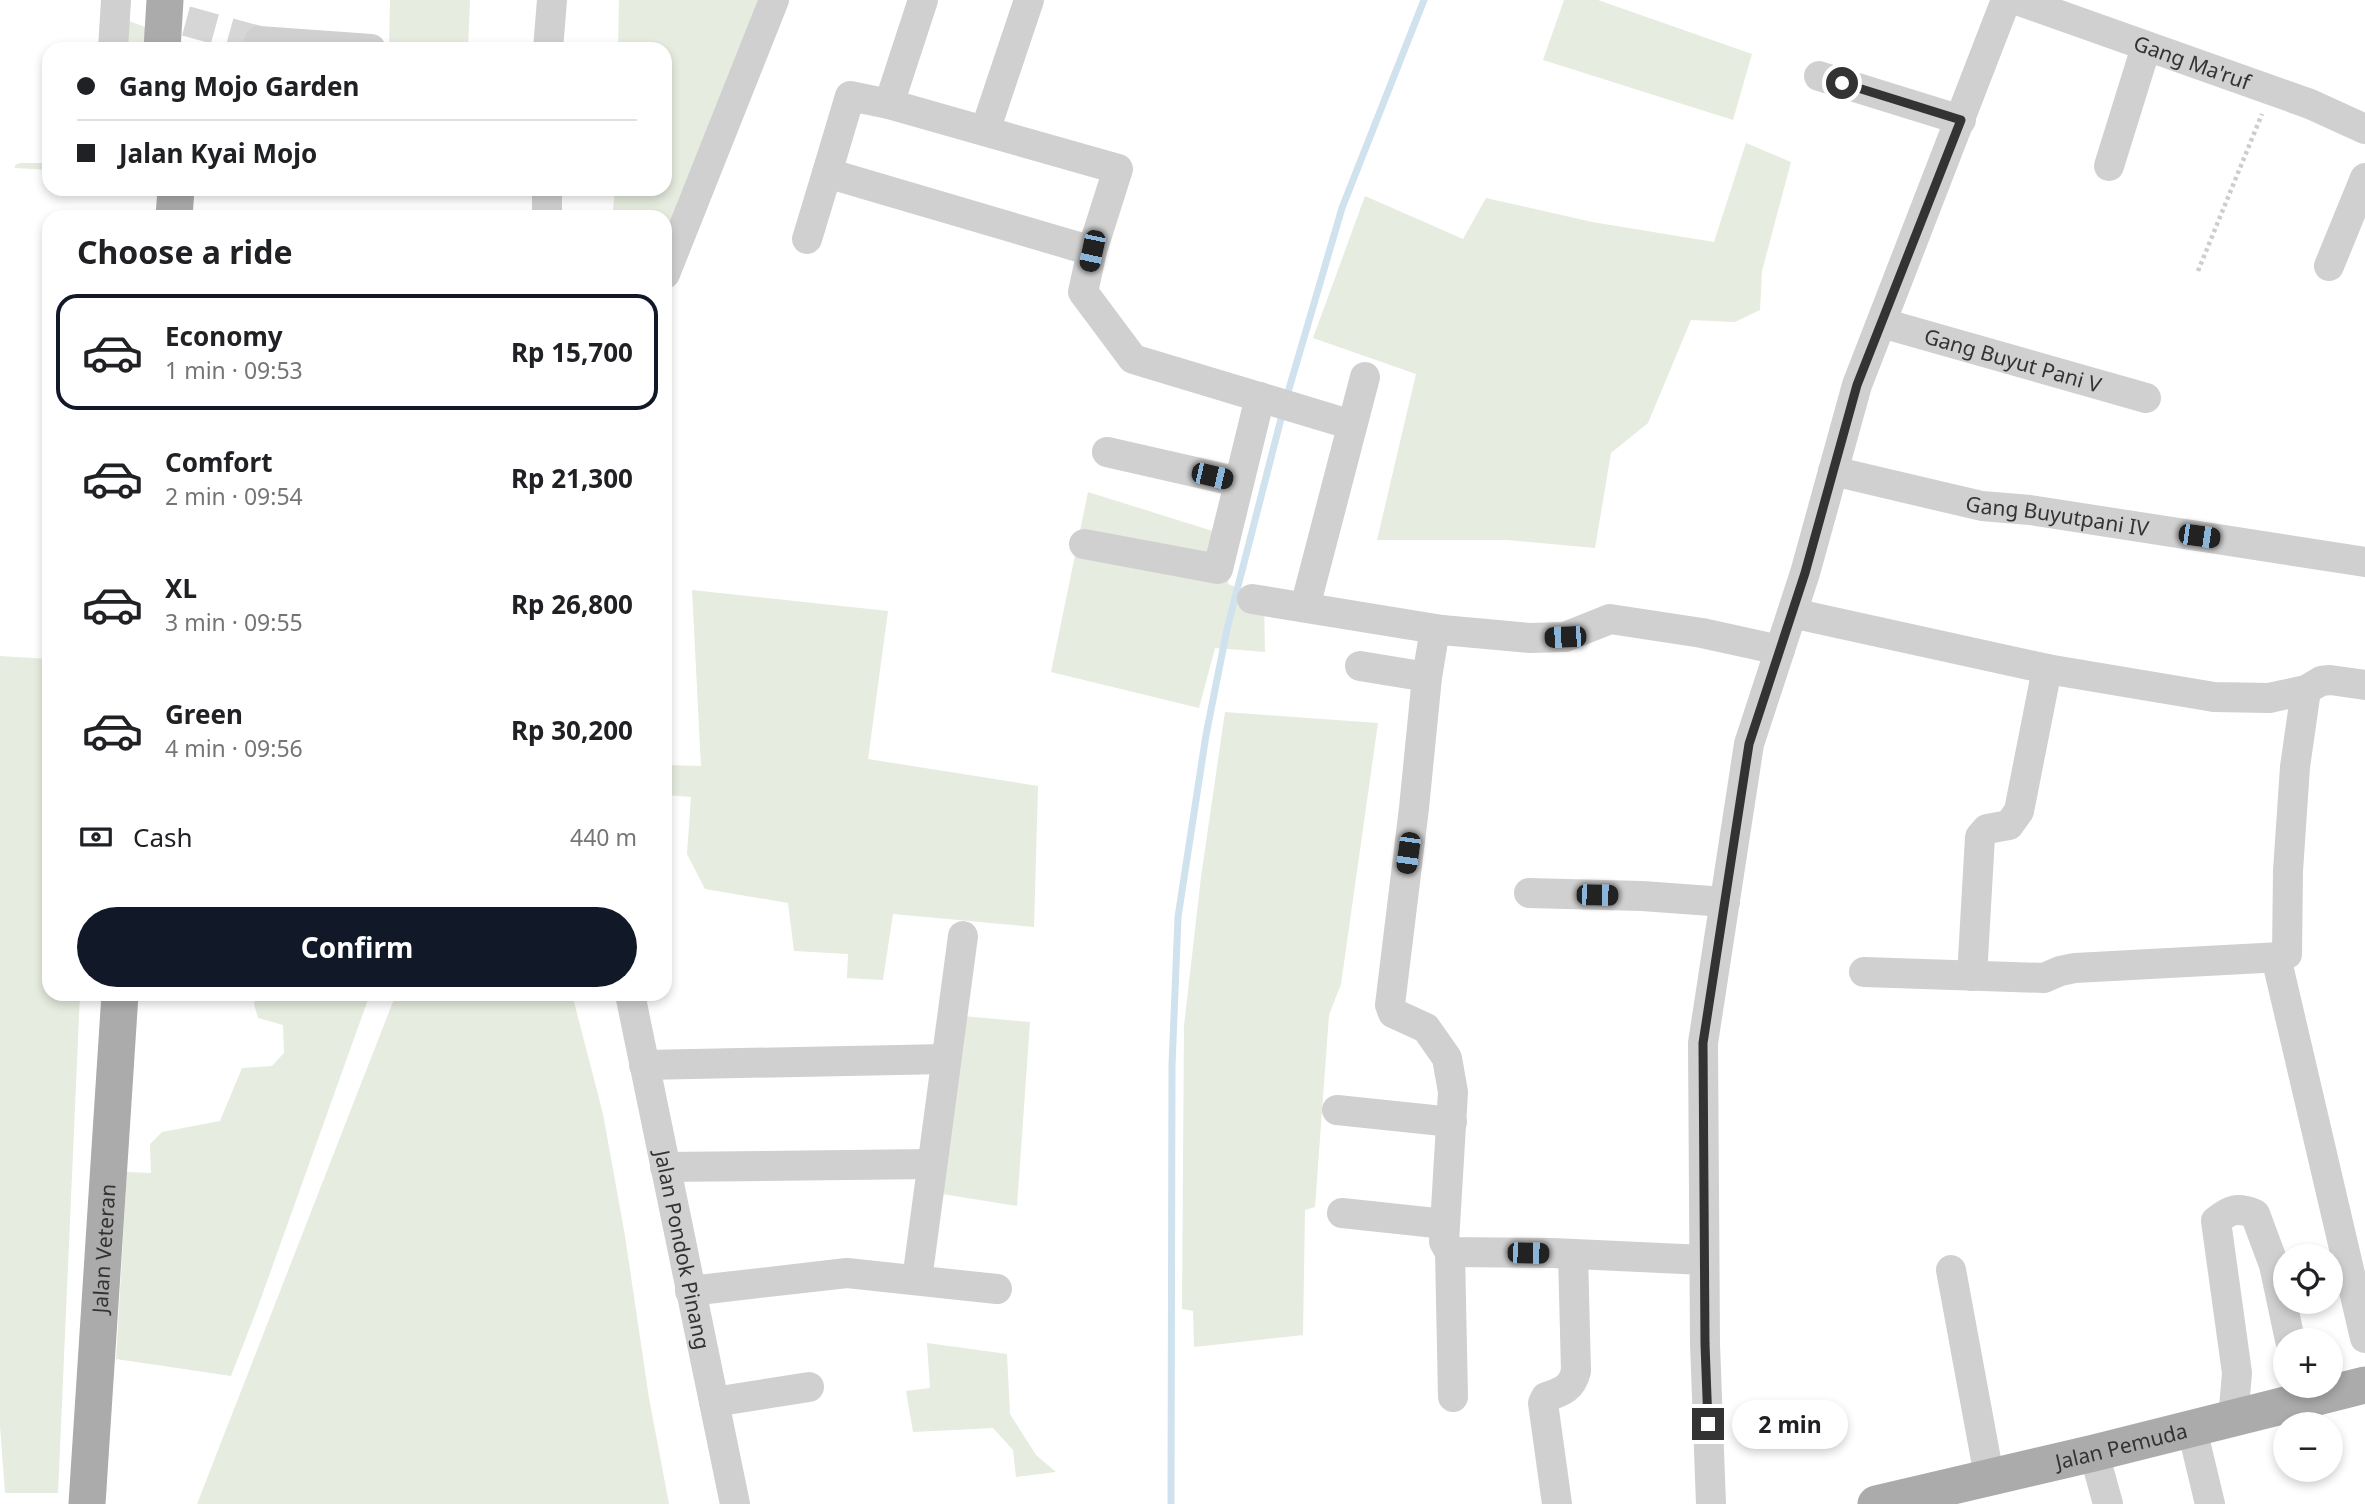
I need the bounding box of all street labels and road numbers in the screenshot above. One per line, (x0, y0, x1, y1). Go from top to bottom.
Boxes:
street label: Gang Ma'ruf (2130, 29, 2256, 96)
street label: Gang Buyut Pani V (1921, 322, 2105, 399)
street label: Gang Buyutpani IV (1963, 489, 2151, 542)
street label: Jalan Pondok Pinang (648, 1146, 717, 1352)
street label: Jalan Veteran (85, 1183, 122, 1316)
street label: Jalan Pemuda (2050, 1416, 2190, 1476)

